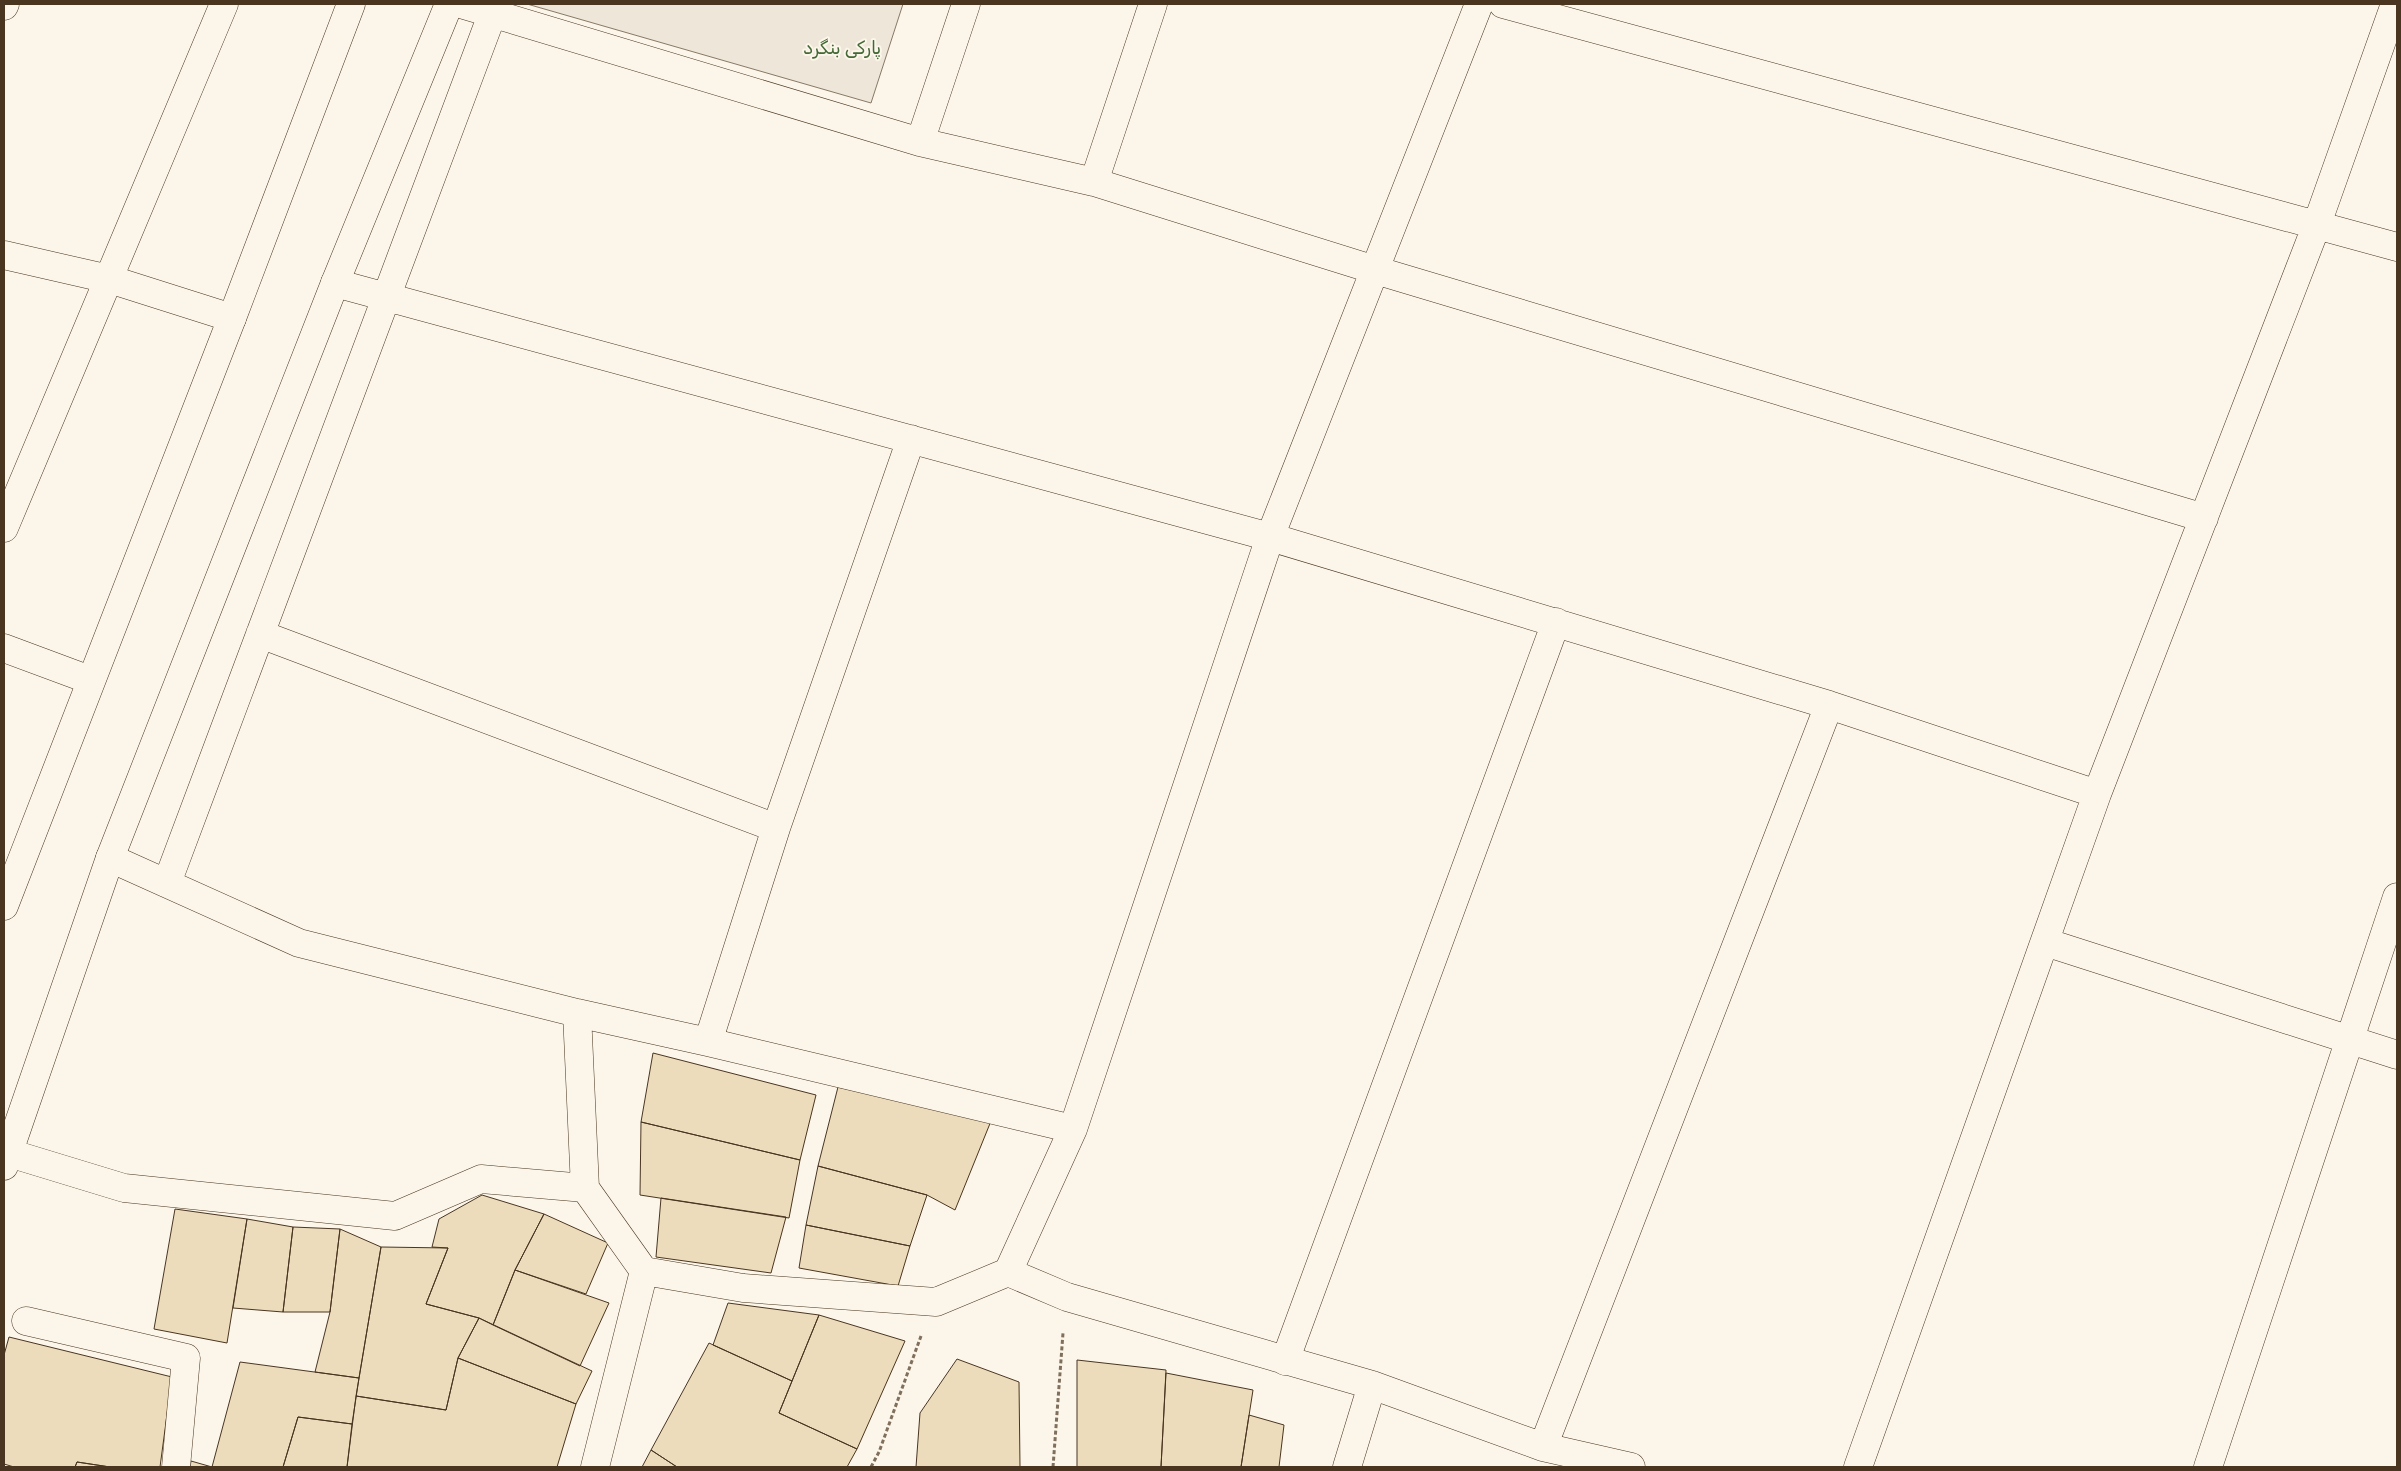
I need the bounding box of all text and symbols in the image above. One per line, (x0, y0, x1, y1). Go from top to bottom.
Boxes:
park label: پارکی بنگرد (803, 37, 881, 60)

